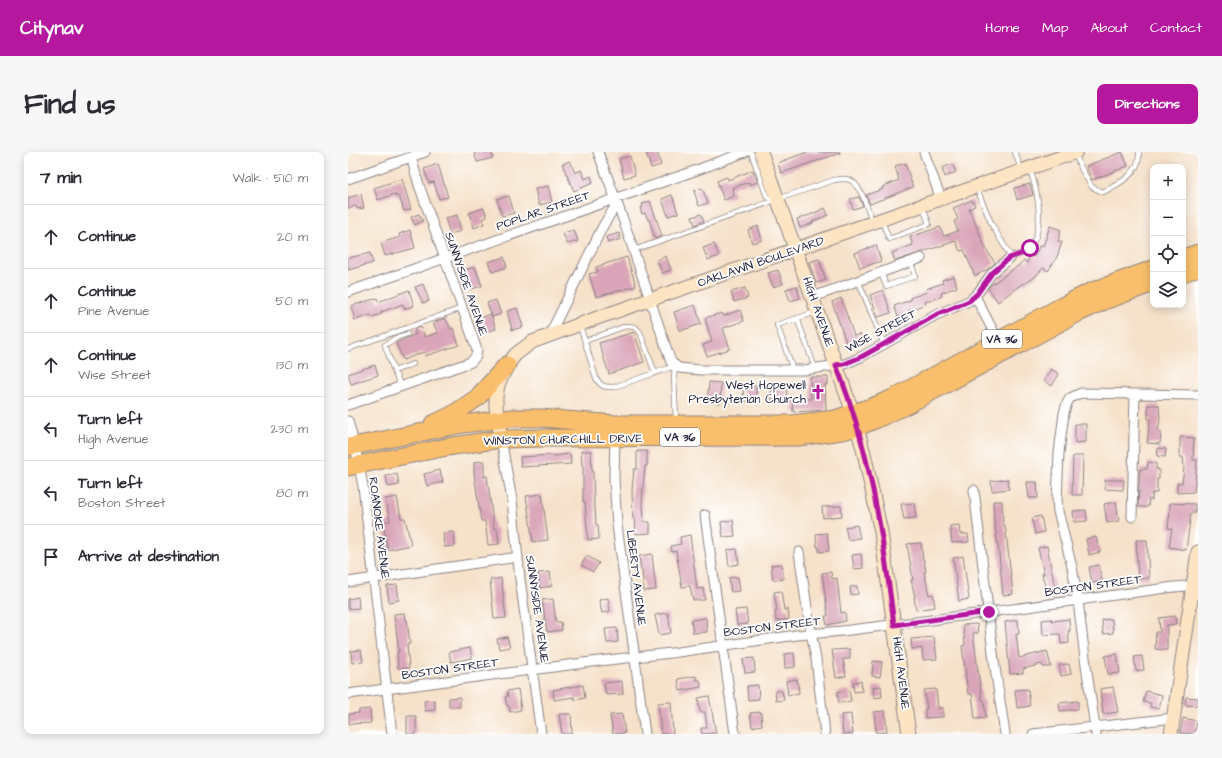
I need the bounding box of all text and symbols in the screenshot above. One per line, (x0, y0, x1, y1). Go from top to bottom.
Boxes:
text: Citynav (20, 15, 83, 42)
text: Home (985, 18, 1020, 38)
text: Map (1042, 18, 1068, 38)
text: About (1090, 18, 1128, 38)
text: Contact (1150, 18, 1202, 38)
button: Directions (1097, 84, 1198, 124)
text: Find us (24, 85, 115, 124)
map controls (1150, 164, 1186, 308)
button: + (1150, 164, 1186, 200)
text: 7 min (40, 166, 82, 190)
text: Walk · 510 m (233, 169, 308, 187)
street label: POPLAR STREET (494, 187, 593, 235)
button: − (1150, 200, 1186, 236)
icon: ahead (40, 226, 62, 248)
text: Continue (78, 226, 136, 247)
text: 20 m (277, 228, 308, 246)
street label: SUNNYSIDE AVENUE (440, 230, 492, 338)
street label: OAKLAWN BOULEVARD (695, 232, 827, 292)
button: locate (1150, 236, 1186, 272)
route start (1021, 239, 1039, 257)
button: layers (1150, 272, 1186, 308)
street label: HIGH AVENUE (798, 275, 838, 349)
text: Continue (78, 281, 136, 302)
icon: ahead (40, 290, 62, 312)
text: 50 m (275, 292, 308, 310)
text: Pine Avenue (78, 302, 149, 320)
street label: WISE STREET (843, 305, 920, 357)
road number: VA 36 (982, 330, 1022, 348)
text: Continue (78, 345, 136, 366)
icon: ahead (40, 354, 62, 376)
text: 130 m (276, 356, 308, 374)
text: Wise Street (78, 366, 151, 384)
place label: West Hopewell Presbyterian Church (689, 377, 806, 409)
church icon: West Hopewell Presbyterian Church (809, 383, 827, 401)
text: Turn left (78, 409, 142, 430)
icon: left (40, 418, 62, 440)
text: 230 m (270, 420, 308, 438)
road number: VA 36 (660, 428, 700, 446)
text: High Avenue (78, 430, 148, 448)
street label: WINSTON CHURCHILL DRIVE (483, 430, 643, 450)
text: Turn left (78, 473, 142, 494)
street label: ROANOKE AVENUE (364, 476, 394, 580)
icon: left (40, 482, 62, 504)
text: 80 m (276, 484, 308, 502)
text: Boston Street (78, 494, 165, 512)
street label: LIBERTY AVENUE (622, 529, 650, 627)
icon: arrive (40, 546, 62, 568)
text: Arrive at destination (78, 546, 219, 567)
street label: SUNNYSIDE AVENUE (521, 554, 553, 664)
street label: BOSTON STREET (1044, 571, 1143, 601)
route end (980, 603, 998, 621)
street label: BOSTON STREET (723, 613, 822, 641)
street label: HIGH AVENUE (888, 636, 914, 710)
street label: BOSTON STREET (401, 654, 500, 684)

